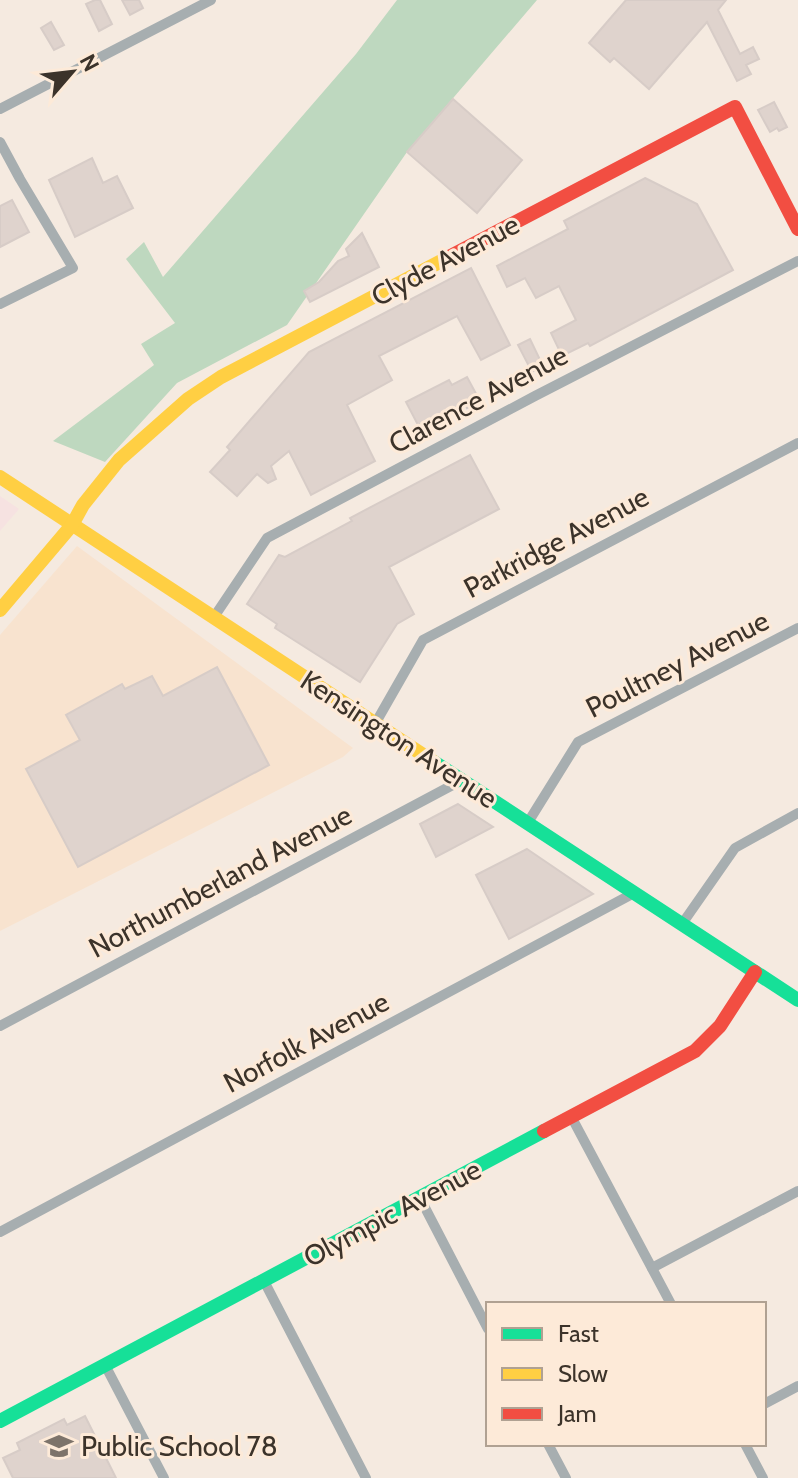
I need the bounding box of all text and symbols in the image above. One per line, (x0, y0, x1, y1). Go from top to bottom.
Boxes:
north arrow (32, 32, 112, 112)
text: N (74, 50, 105, 76)
street label: Clyde Avenue (365, 207, 525, 313)
street label: Clarence Avenue (383, 338, 573, 460)
street label: Parkridge Avenue (458, 479, 654, 605)
street label: Poultney Avenue (580, 603, 774, 725)
street label: Kensington Avenue (294, 663, 504, 815)
street label: Northumberland Avenue (83, 797, 357, 965)
street label: Norfolk Avenue (218, 984, 394, 1100)
street label: Olympic Avenue (298, 1152, 486, 1274)
legend (486, 1302, 766, 1446)
text: Fast (558, 1319, 599, 1348)
text: Slow (558, 1359, 608, 1388)
text: Jam (557, 1399, 596, 1428)
place label: Public School 78 (81, 1429, 278, 1463)
school or university icon: Public School 78 (44, 1431, 74, 1461)

